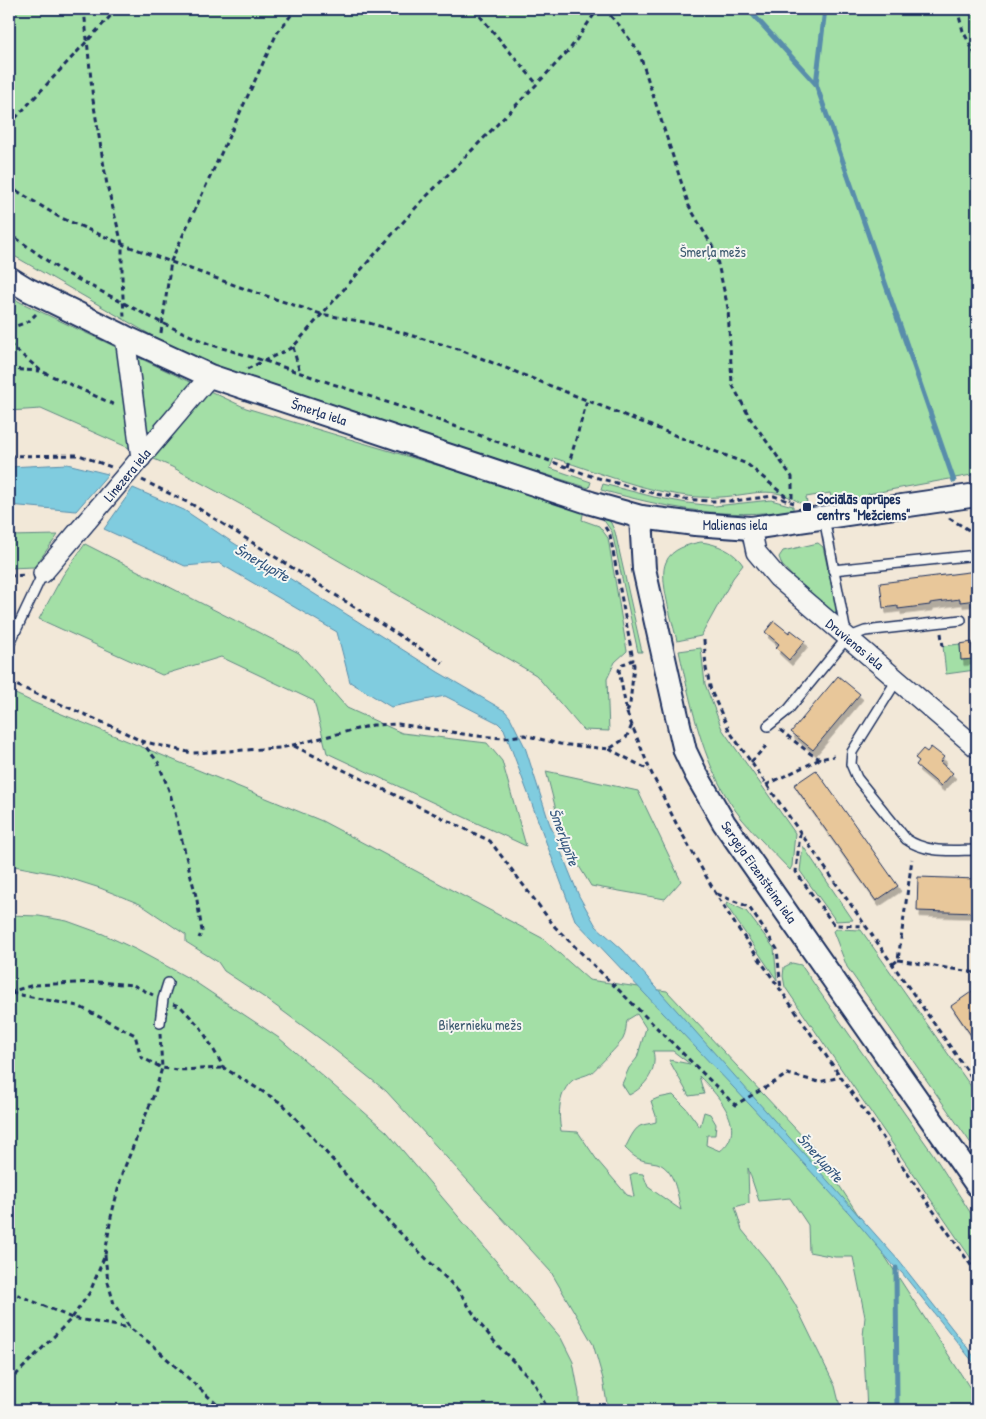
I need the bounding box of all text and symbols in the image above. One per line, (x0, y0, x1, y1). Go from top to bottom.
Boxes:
park label: Šmerļa mežs (680, 242, 746, 261)
street label: Šmerļa iela (289, 394, 350, 430)
street label: Linezera iela (99, 444, 155, 505)
place label: Sociālās aprūpes centrs "Mežciems" (817, 489, 911, 524)
marker: Sociālās aprūpes centrs "Mežciems" (801, 501, 813, 513)
street label: Malienas iela (703, 515, 768, 534)
water label: Šmerļupīte (231, 539, 294, 587)
street label: Druvienas iela (822, 614, 889, 674)
water label: Šmerļupīte (544, 805, 585, 869)
street label: Sergeja Eizenšteina iela (716, 817, 802, 927)
park label: Biķernieku mežs (438, 1015, 522, 1034)
water label: Šmerļupīte (793, 1128, 849, 1188)

